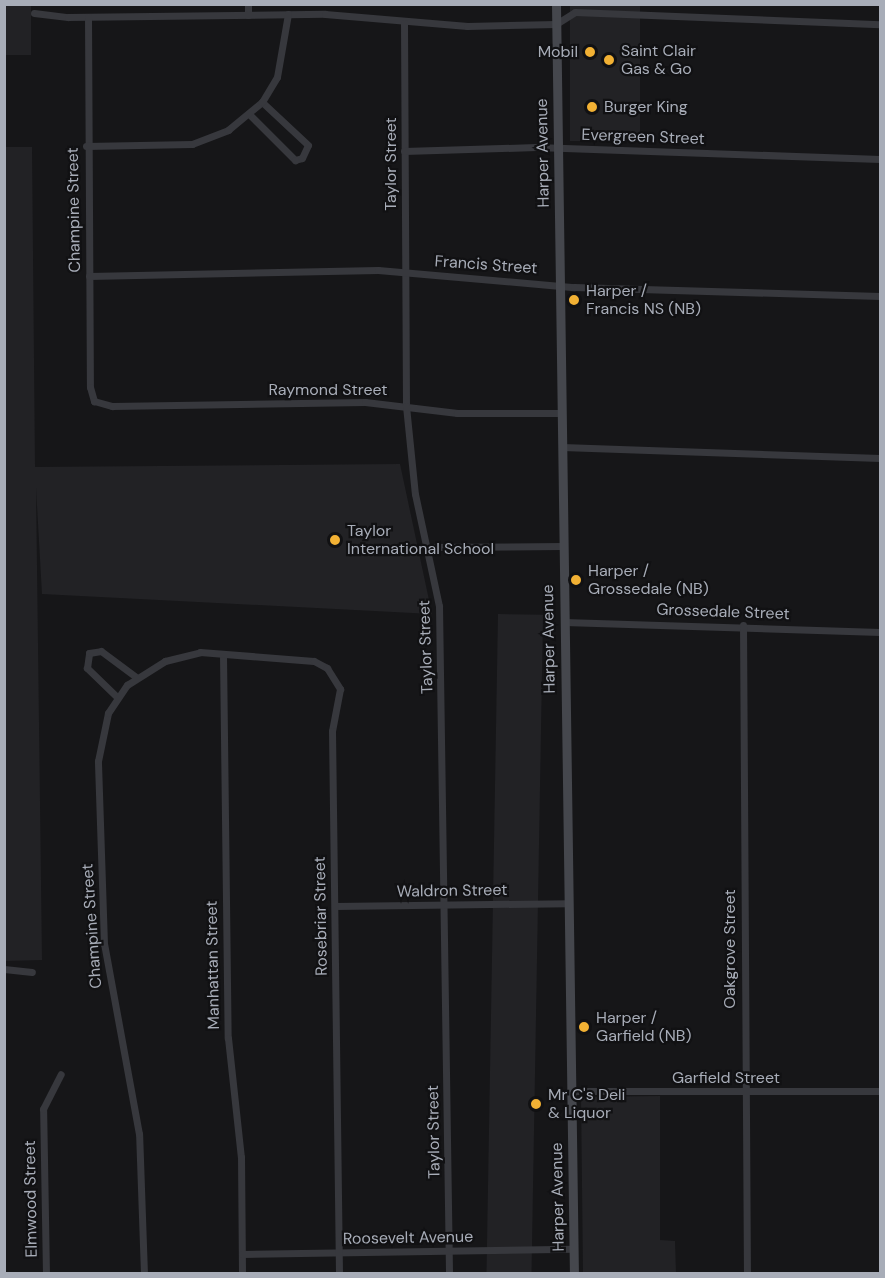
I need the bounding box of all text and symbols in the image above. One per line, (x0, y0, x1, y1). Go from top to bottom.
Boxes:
place label: Saint Clair Gas & Go (621, 41, 696, 79)
place label: Mobil (538, 42, 578, 62)
marker: Mobil (583, 45, 597, 59)
marker: Saint Clair Gas & Go (602, 53, 616, 67)
place label: Burger King (604, 97, 688, 117)
street label: Harper Avenue (532, 98, 554, 208)
marker: Burger King (585, 100, 599, 114)
street label: Taylor Street (381, 117, 401, 211)
street label: Evergreen Street (581, 125, 705, 149)
street label: Champine Street (63, 147, 85, 273)
street label: Francis Street (434, 252, 538, 278)
place label: Harper / Francis NS (NB) (586, 281, 701, 319)
marker: Harper / Francis NS (NB) (567, 293, 581, 307)
street label: Raymond Street (268, 380, 388, 400)
place label: Taylor International School (347, 521, 494, 559)
marker: Taylor International School (328, 533, 342, 547)
place label: Harper / Grossedale (NB) (588, 561, 709, 599)
marker: Harper / Grossedale (NB) (569, 573, 583, 587)
street label: Harper Avenue (538, 584, 560, 694)
street label: Taylor Street (415, 600, 437, 694)
street label: Grossedale Street (656, 600, 790, 624)
street label: Rosebriar Street (310, 856, 332, 976)
street label: Champine Street (78, 863, 106, 989)
street label: Waldron Street (396, 880, 508, 902)
street label: Oakgrove Street (720, 889, 740, 1009)
street label: Manhattan Street (202, 900, 224, 1030)
place label: Harper / Garfield (NB) (596, 1008, 691, 1046)
marker: Harper / Garfield (NB) (577, 1020, 591, 1034)
street label: Garfield Street (672, 1068, 780, 1088)
street label: Taylor Street (424, 1085, 444, 1179)
place label: Mr C's Deli & Liquor (548, 1085, 625, 1123)
marker: Mr C's Deli & Liquor (529, 1097, 543, 1111)
street label: Elmwood Street (20, 1140, 42, 1258)
street label: Harper Avenue (547, 1142, 569, 1252)
street label: Roosevelt Avenue (343, 1227, 473, 1249)

